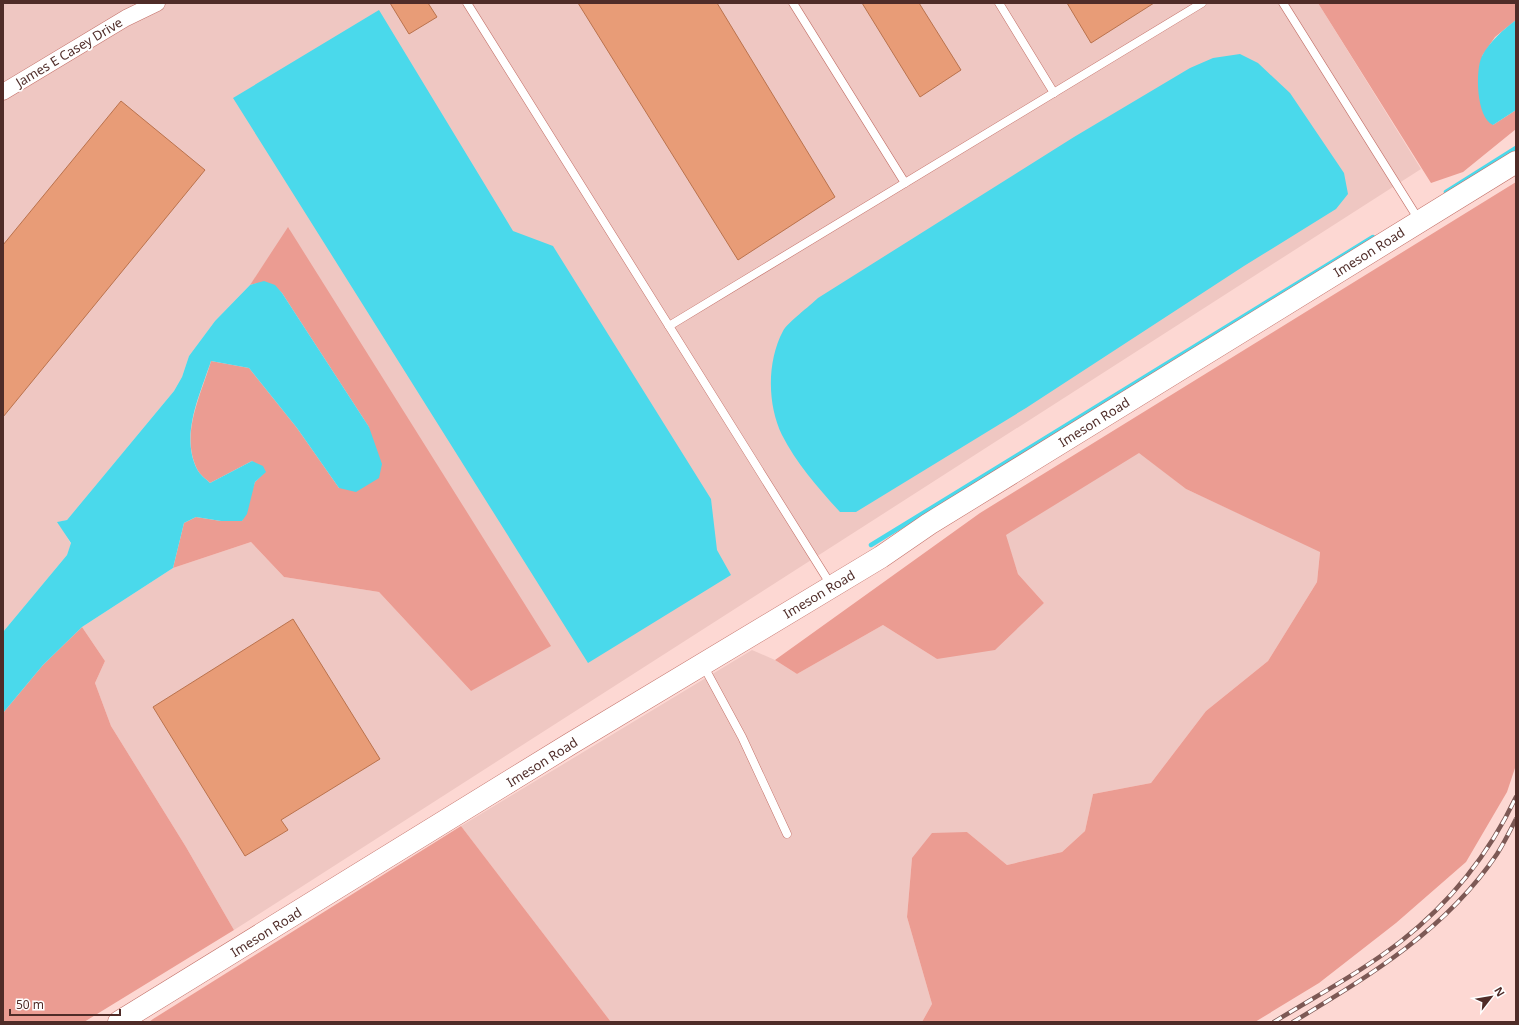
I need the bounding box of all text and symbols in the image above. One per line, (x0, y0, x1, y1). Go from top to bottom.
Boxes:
street label: James E Casey Drive (11, 13, 126, 92)
street label: Imeson Road (1330, 223, 1408, 281)
street label: Imeson Road (1055, 393, 1133, 451)
street label: Imeson Road (780, 566, 858, 622)
street label: Imeson Road (503, 733, 581, 791)
street label: Imeson Road (227, 903, 305, 961)
north arrow (1471, 977, 1511, 1017)
text: N (1491, 984, 1509, 999)
scale bar (10, 991, 120, 1017)
text: 50 m (16, 996, 44, 1013)

